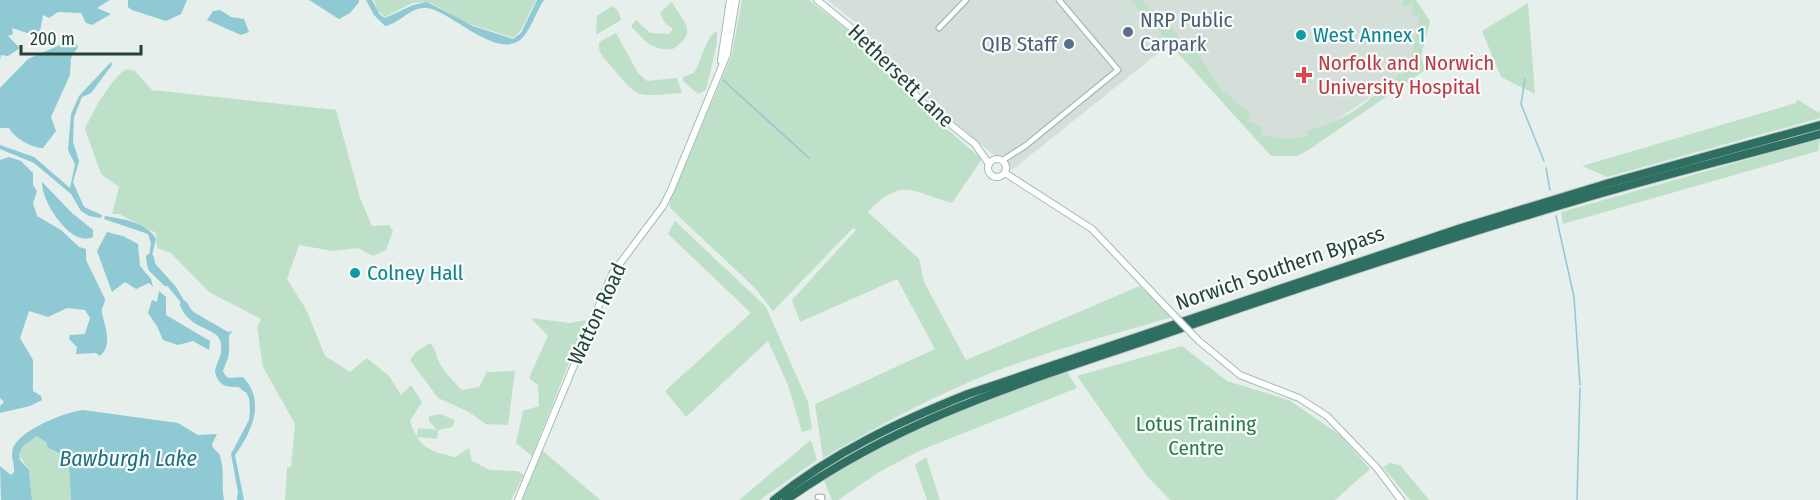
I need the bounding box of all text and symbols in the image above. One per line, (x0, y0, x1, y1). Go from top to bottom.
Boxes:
place label: NRP Public Carpark (1140, 7, 1233, 57)
scale bar (21, 18, 141, 56)
street label: Hethersett Lane (843, 19, 959, 133)
place label: West Annex 1 (1313, 22, 1425, 48)
marker: NRP Public Carpark (1121, 25, 1135, 39)
text: 200 m (30, 28, 75, 50)
marker: West Annex 1 (1294, 28, 1308, 42)
place label: QIB Staff (982, 31, 1059, 57)
marker: QIB Staff (1062, 37, 1076, 51)
place label: Norfolk and Norwich University Hospital (1318, 50, 1494, 100)
marker: Norfolk and Norwich University Hospital (1295, 66, 1313, 84)
street label: Norwich Southern Bypass (1172, 220, 1388, 316)
street label: Watton Road (562, 259, 632, 369)
place label: Colney Hall (367, 260, 464, 286)
marker: Colney Hall (348, 266, 362, 280)
park label: Lotus Training Centre (1136, 411, 1256, 461)
water label: Bawburgh Lake (59, 445, 197, 472)

